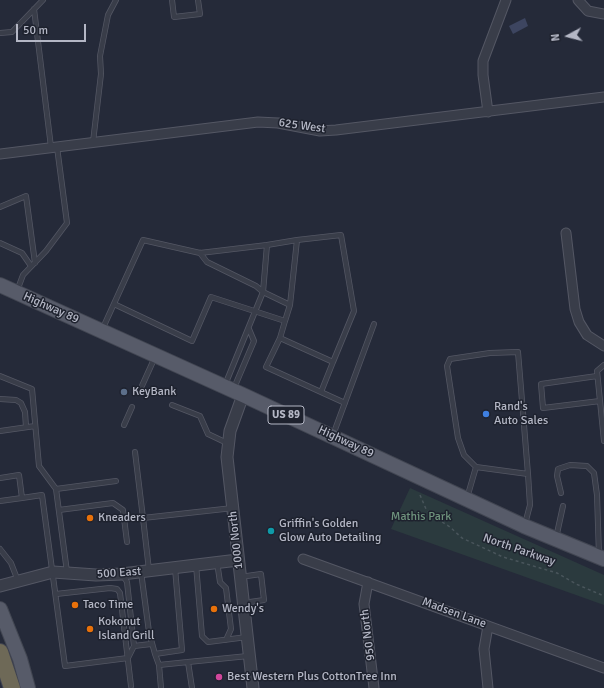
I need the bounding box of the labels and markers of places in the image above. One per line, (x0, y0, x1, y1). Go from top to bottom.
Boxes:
place label: KeyBank (132, 385, 176, 399)
marker: KeyBank (119, 387, 129, 397)
place label: Rand's Auto Sales (494, 400, 548, 428)
marker: Rand's Auto Sales (481, 409, 491, 419)
place label: Kneaders (98, 511, 146, 525)
marker: Kneaders (85, 513, 95, 523)
place label: Griffin's Golden Glow Auto Detailing (279, 517, 381, 545)
marker: Griffin's Golden Glow Auto Detailing (266, 526, 276, 536)
place label: Taco Time (83, 598, 133, 612)
marker: Taco Time (70, 600, 80, 610)
place label: Wendy's (222, 602, 264, 616)
marker: Wendy's (209, 604, 219, 614)
place label: Kokonut Island Grill (98, 615, 154, 643)
marker: Kokonut Island Grill (85, 624, 95, 634)
place label: Best Western Plus CottonTree Inn (227, 670, 397, 684)
marker: Best Western Plus CottonTree Inn (214, 672, 224, 682)

